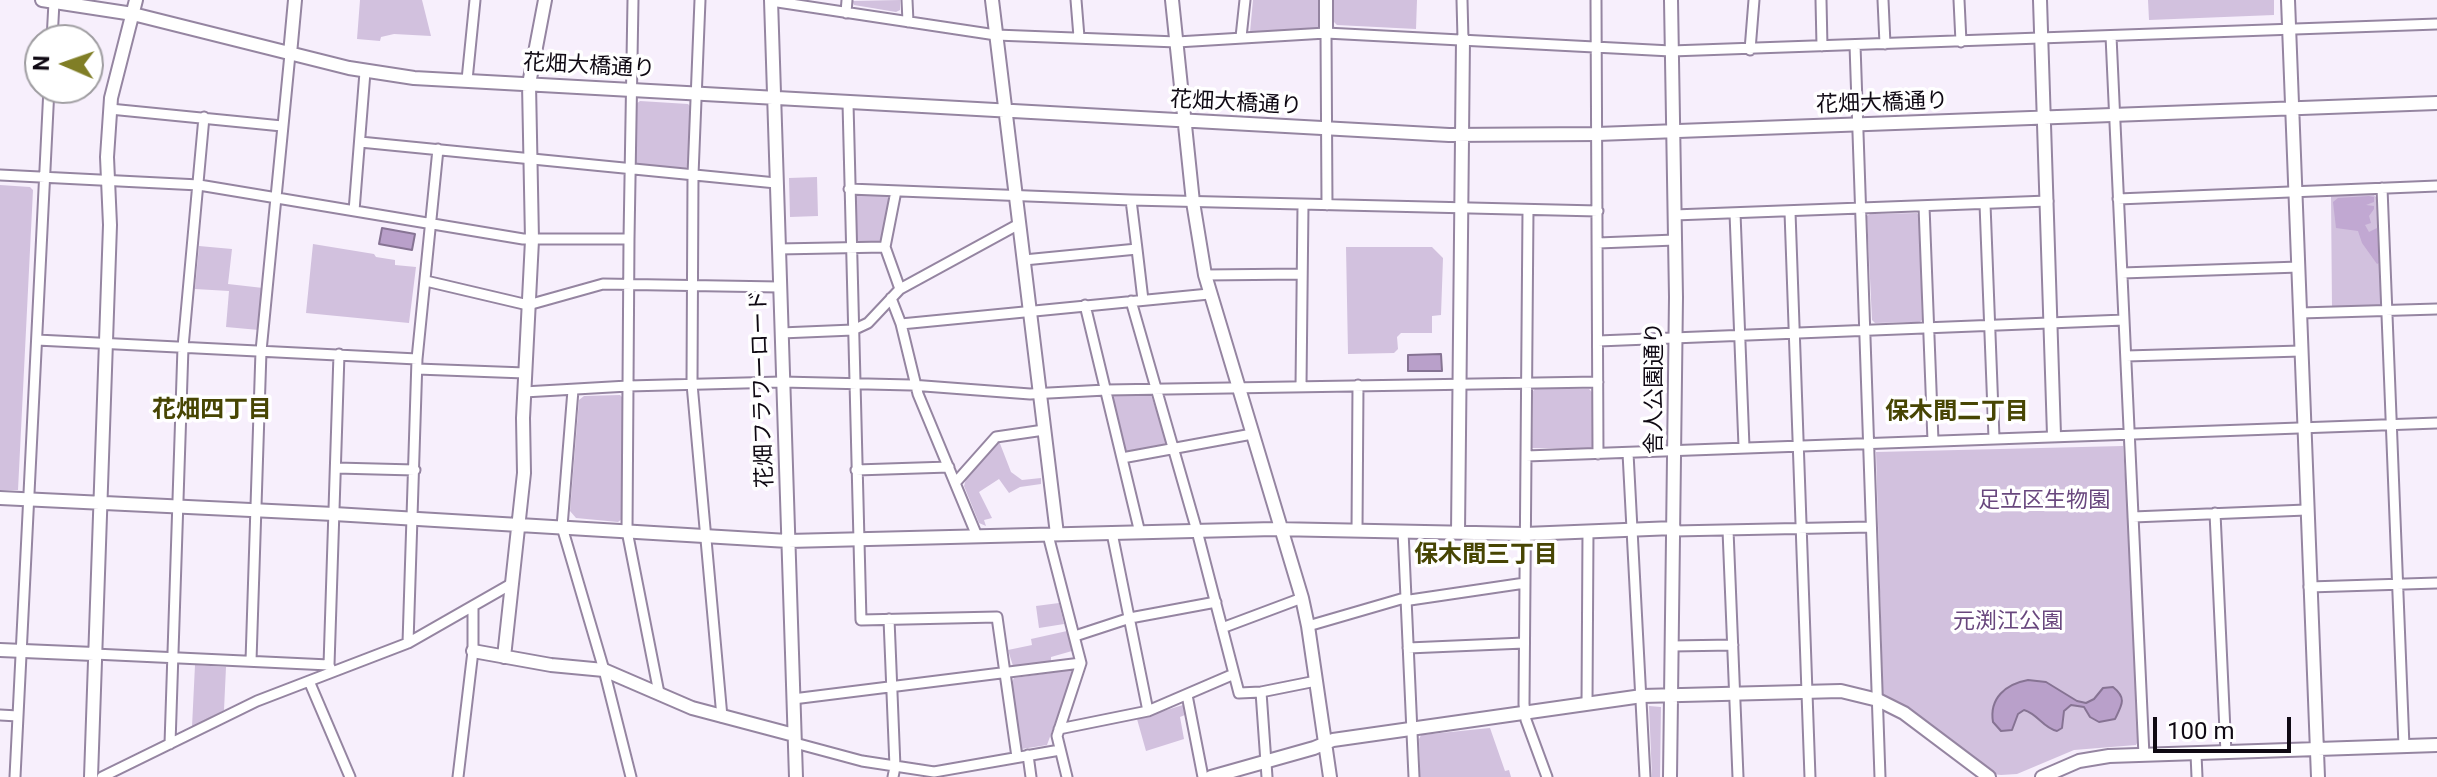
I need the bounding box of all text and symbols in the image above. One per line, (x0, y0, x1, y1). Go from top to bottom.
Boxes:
north arrow (24, 24, 104, 104)
street label: 花畑大橋通り (522, 50, 656, 84)
text: N (29, 55, 54, 71)
street label: 花畑大橋通り (1169, 87, 1303, 121)
street label: 花畑大橋通り (1816, 89, 1948, 119)
street label: 花畑フラワーロード (746, 290, 780, 488)
street label: 舎人公園通り (1642, 322, 1668, 454)
district label: 花畑四丁目 (152, 397, 272, 425)
district label: 保木間二丁目 (1885, 399, 2029, 427)
park label: 足立区生物園 (1978, 488, 2110, 514)
district label: 保木間三丁目 (1414, 542, 1558, 570)
park label: 元渕江公園 (1953, 609, 2063, 635)
scale bar (2157, 701, 2295, 751)
text: 100 m (2167, 717, 2234, 745)

